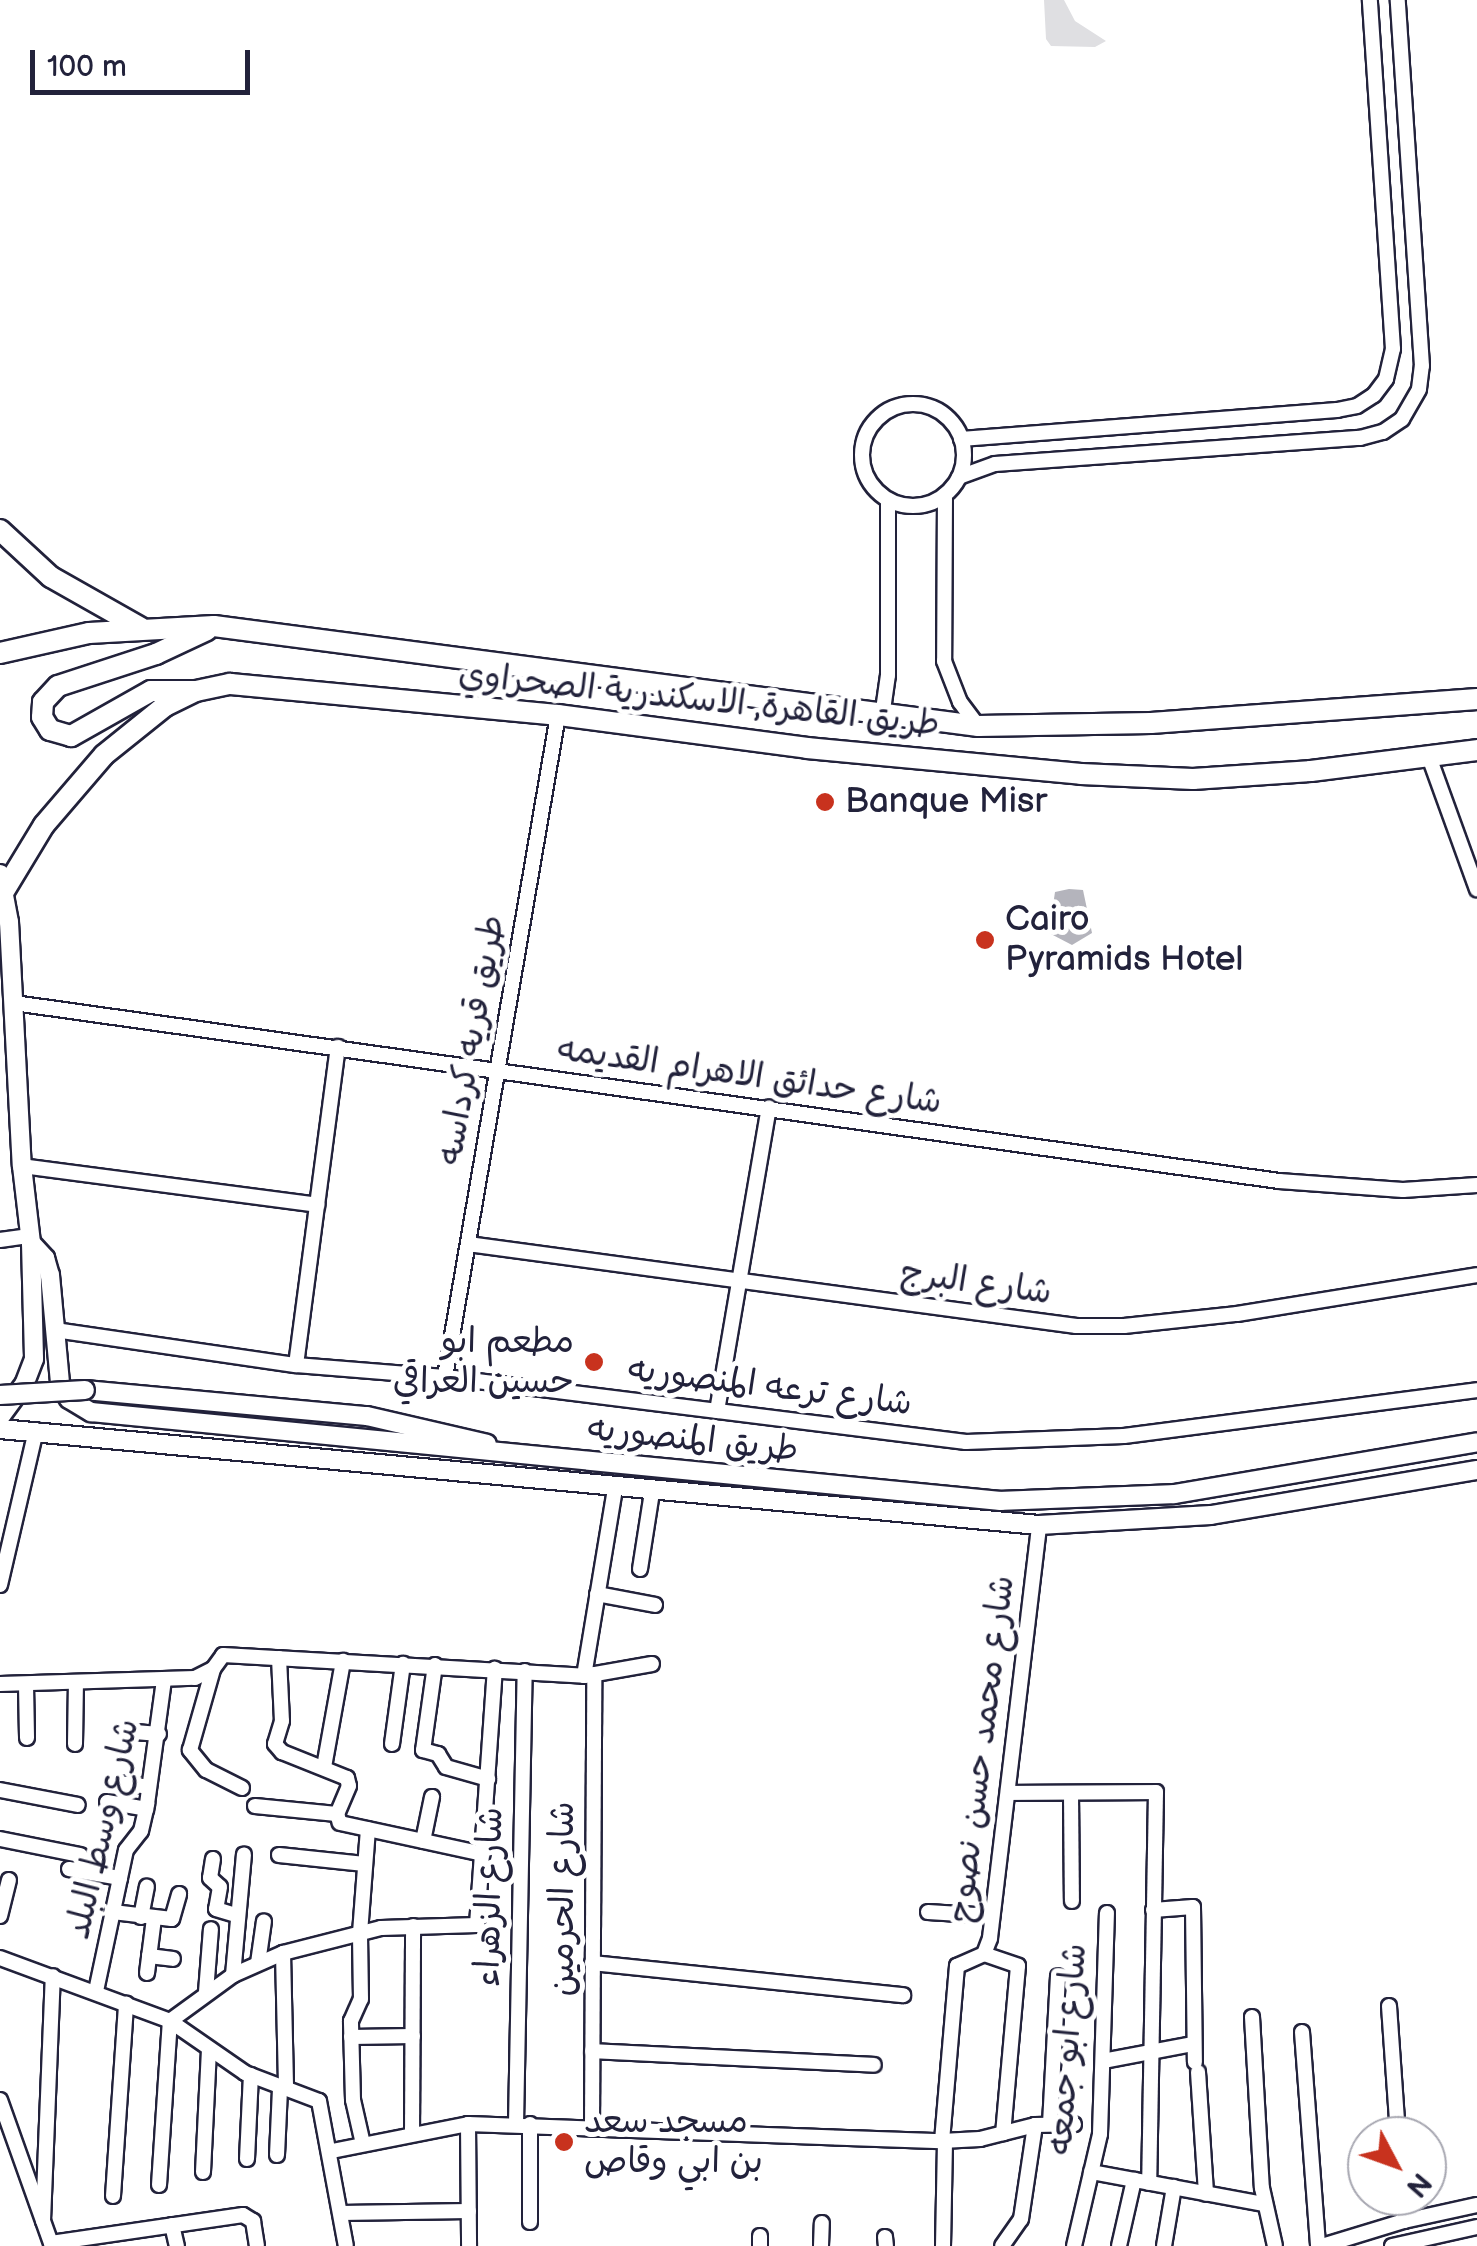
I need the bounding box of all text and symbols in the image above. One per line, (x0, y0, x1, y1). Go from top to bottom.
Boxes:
scale bar (35, 30, 255, 92)
text: 100 m (47, 49, 127, 85)
street label: طريق القاهرة, الاسكندرية الصحراوي (456, 654, 942, 746)
place label: Banque Misr (845, 781, 1047, 823)
marker: Banque Misr (814, 791, 836, 813)
place label: Cairo Pyramids Hotel (1005, 899, 1243, 981)
street label: طريق قريه كرداسه (429, 912, 515, 1168)
marker: Cairo Pyramids Hotel (974, 929, 996, 951)
street label: شارع حدائق الاهرام القديمه (554, 1028, 944, 1124)
street label: شارع البرج (898, 1252, 1054, 1314)
place label: مطعم ابو حسين العراقي (393, 1321, 574, 1403)
street label: شارع ترعه المنصوريه (626, 1349, 914, 1425)
marker: مطعم ابو حسين العراقي (583, 1351, 605, 1373)
street label: طريق المنصوريه (585, 1408, 801, 1472)
street label: شارع محمد حسن نصوح (940, 1573, 1024, 1925)
street label: شارع وسط البلد (57, 1715, 149, 1943)
street label: شارع الحرمين (542, 1801, 584, 1997)
street label: شارع الزهراء (467, 1807, 513, 1987)
street label: شارع ابو جمعه (1040, 1942, 1096, 2156)
place label: مسجد سعد بن ابي وقاص (584, 2101, 763, 2183)
north arrow (1347, 2116, 1447, 2216)
marker: مسجد سعد بن ابي وقاص (553, 2131, 575, 2153)
text: N (1399, 2166, 1438, 2203)

